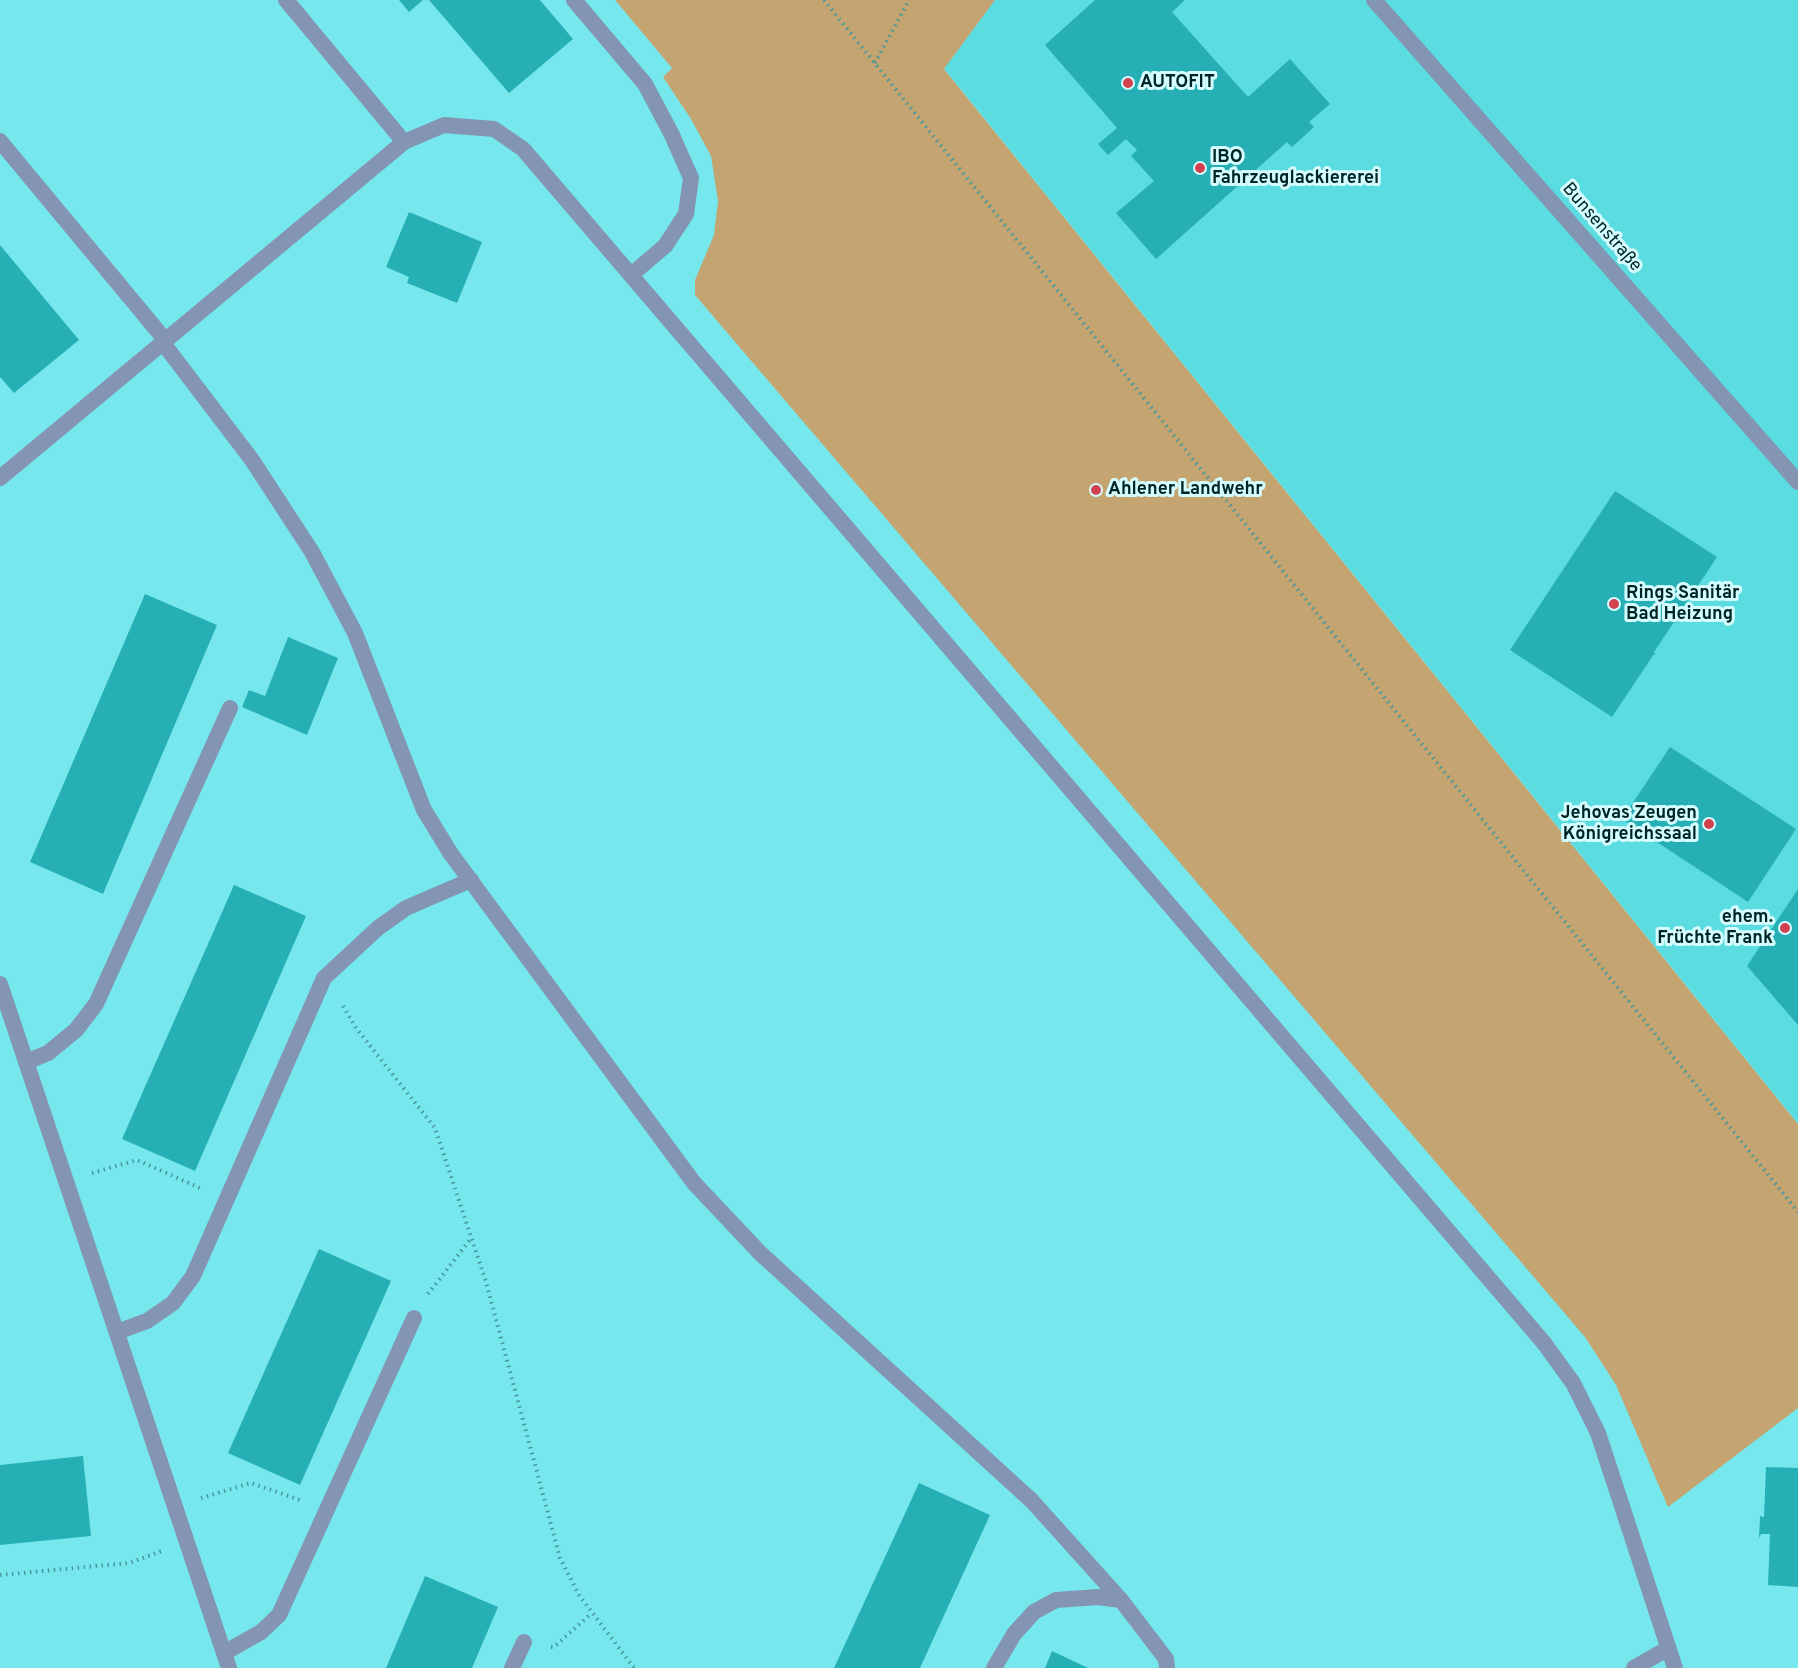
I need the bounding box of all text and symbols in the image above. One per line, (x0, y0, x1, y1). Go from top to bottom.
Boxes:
place label: AUTOFIT (1140, 72, 1215, 94)
marker: AUTOFIT (1121, 76, 1135, 90)
place label: IBO Fahrzeuglackiererei (1212, 147, 1379, 190)
marker: IBO Fahrzeuglackiererei (1193, 161, 1207, 175)
street label: Bunsenstraße (1557, 179, 1645, 277)
place label: Ahlener Landwehr (1108, 479, 1263, 501)
marker: Ahlener Landwehr (1089, 483, 1103, 497)
place label: Rings Sanitär Bad Heizung (1626, 583, 1739, 626)
marker: Rings Sanitär Bad Heizung (1607, 597, 1621, 611)
place label: Jehovas Zeugen Königreichssaal (1561, 803, 1697, 846)
marker: Jehovas Zeugen Königreichssaal (1702, 817, 1716, 831)
place label: ehem. Früchte Frank (1657, 907, 1773, 950)
marker: ehem. Früchte Frank (1778, 921, 1792, 935)

